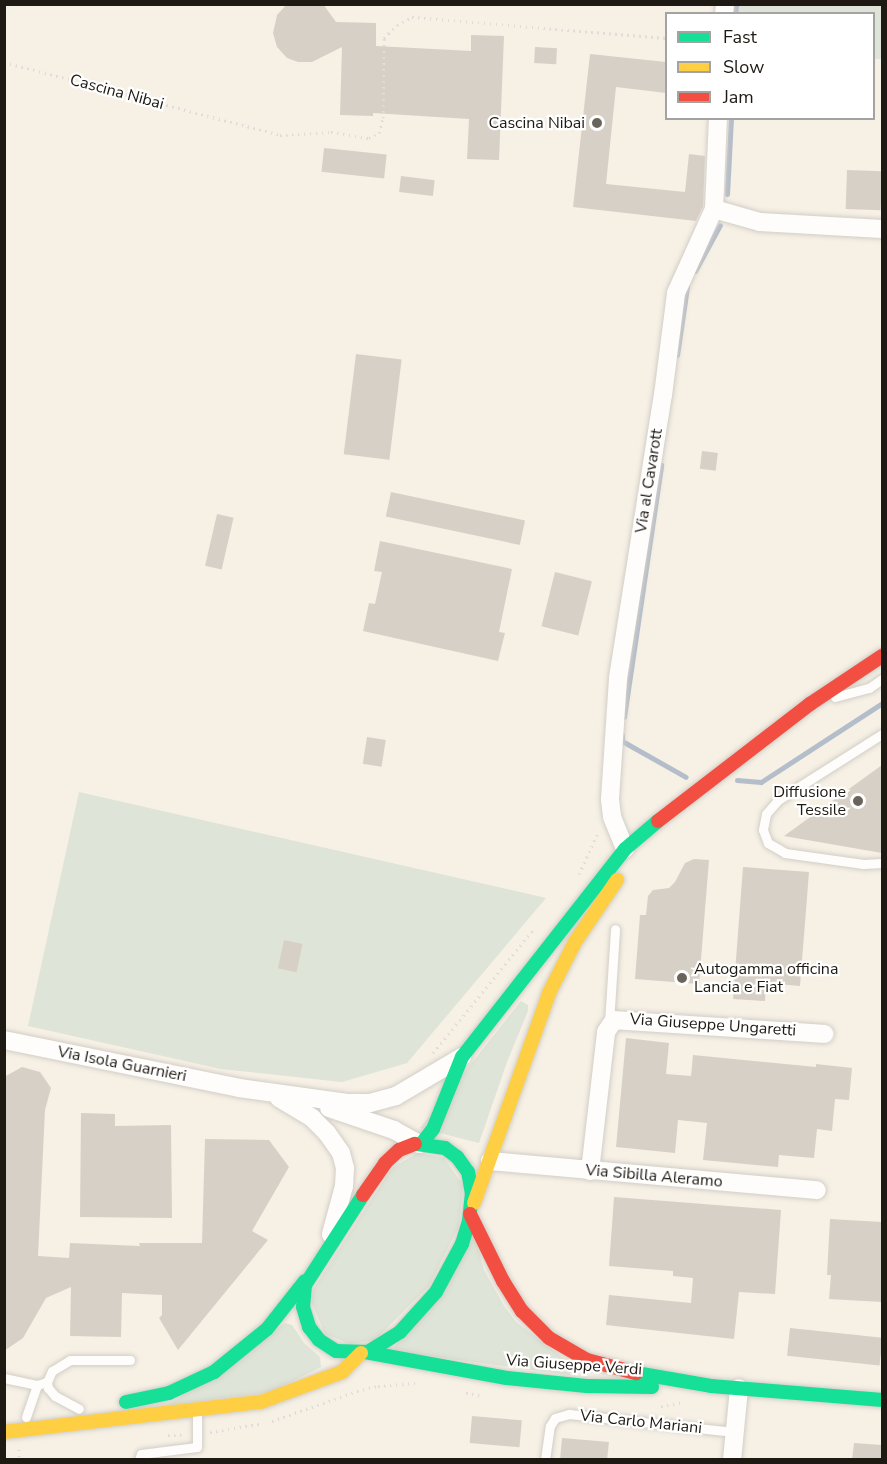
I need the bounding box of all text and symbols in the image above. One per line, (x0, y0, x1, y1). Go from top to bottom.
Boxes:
legend (665, 12, 875, 120)
text: Fast (723, 25, 757, 49)
text: Slow (723, 55, 764, 79)
street label: Cascina Nibai (68, 70, 166, 114)
text: Jam (723, 85, 754, 109)
place label: Cascina Nibai (488, 113, 585, 133)
marker: Cascina Nibai (590, 116, 604, 130)
street label: Via al Cavarott (631, 427, 667, 535)
place label: Diffusione Tessile (773, 782, 846, 820)
marker: Diffusione Tessile (851, 794, 865, 808)
place label: Autogamma officina Lancia e Fiat (694, 959, 838, 997)
marker: Autogamma officina Lancia e Fiat (675, 971, 689, 985)
street label: Via Giuseppe Ungaretti (629, 1010, 797, 1040)
street label: Via Isola Guarnieri (56, 1042, 188, 1086)
street label: Via Sibilla Aleramo (585, 1160, 723, 1192)
street label: Via Giuseppe Verdi (505, 1351, 643, 1379)
street label: Via Carlo Mariani (579, 1406, 703, 1438)

